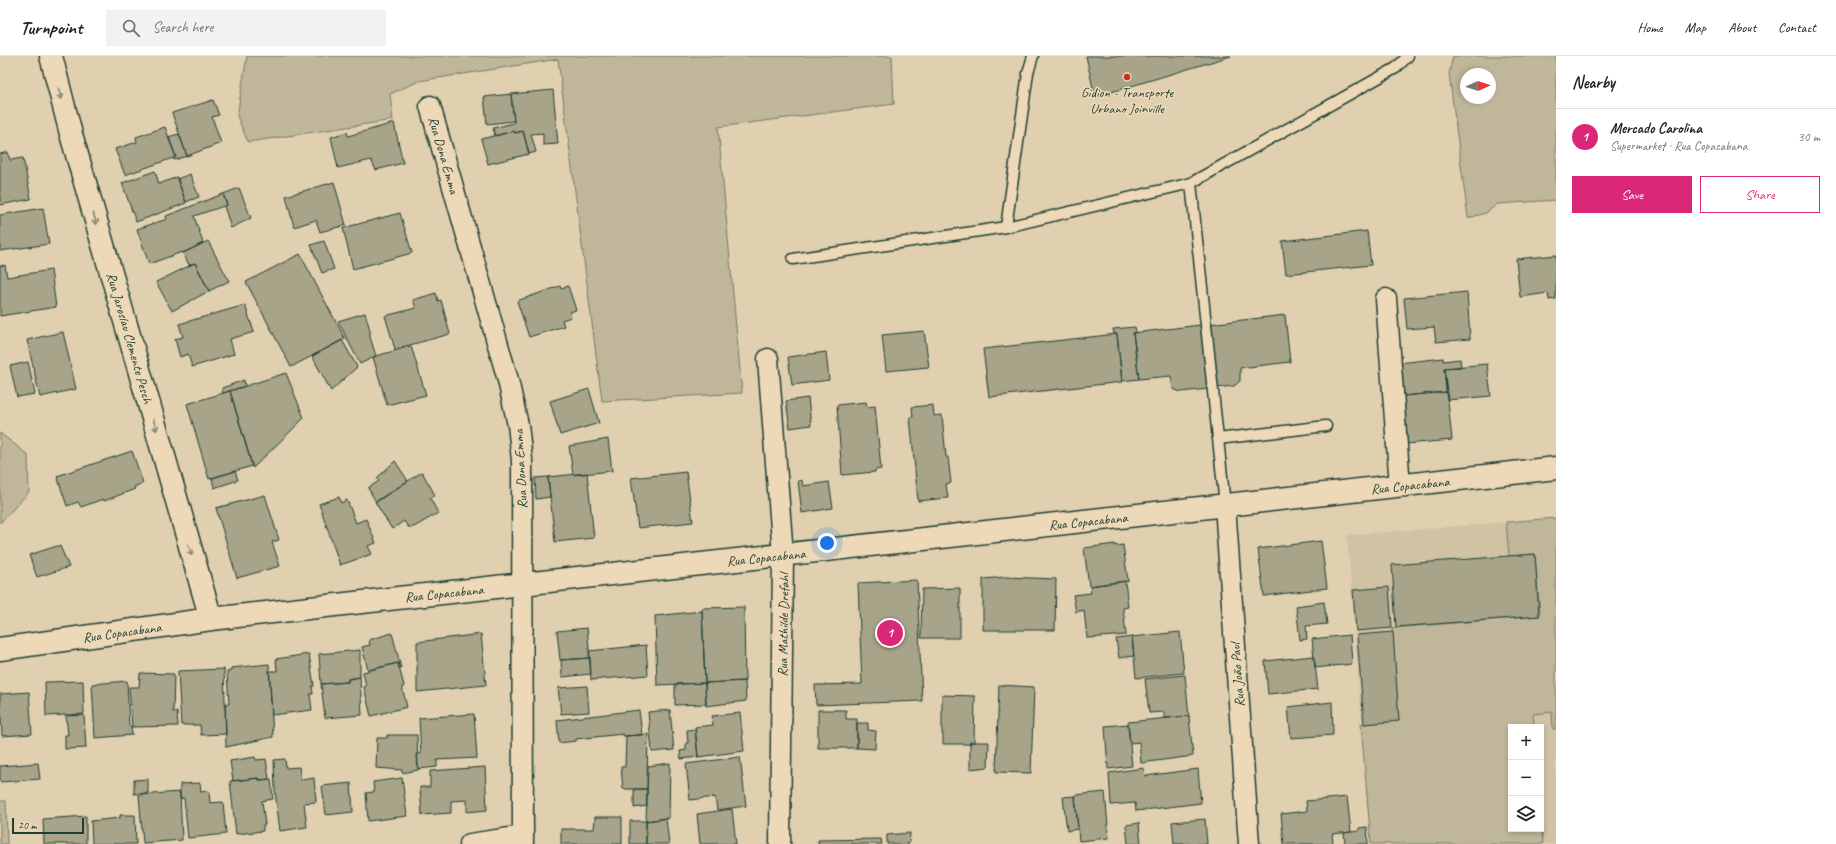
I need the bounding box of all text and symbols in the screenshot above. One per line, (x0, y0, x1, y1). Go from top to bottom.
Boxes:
search box (106, 10, 386, 46)
text: Turnpoint (20, 16, 82, 40)
icon: search (120, 17, 142, 39)
text: Search here (152, 18, 214, 37)
text: Home (1637, 19, 1663, 36)
text: Map (1685, 19, 1706, 36)
text: About (1728, 19, 1756, 36)
text: Contact (1778, 19, 1816, 36)
north arrow (1460, 68, 1496, 104)
marker: Gidion - Transporte Urbano Joinville (1122, 72, 1132, 82)
text: Nearby (1572, 72, 1615, 93)
place label: Gidion - Transporte Urbano Joinville (1081, 84, 1175, 117)
one-way arrow (57, 87, 64, 100)
street label: Rua Dona Emma (424, 115, 463, 197)
text: Mercado Carolina (1610, 119, 1702, 138)
text: 1 (1582, 129, 1588, 145)
text: 30 m (1798, 129, 1820, 145)
text: Supermarket · Rua Copacabana (1610, 138, 1747, 154)
button: Save (1572, 176, 1692, 213)
button: Share (1700, 176, 1820, 213)
one-way arrow (92, 212, 99, 225)
street label: Rua Jaroslau Clemente Pesch (103, 271, 157, 407)
one-way arrow (151, 418, 159, 431)
street label: Rua Dona Emma (510, 427, 531, 509)
street label: Rua Copacabana (1370, 473, 1451, 498)
street label: Rua Copacabana (1048, 509, 1129, 534)
your location (817, 533, 837, 553)
one-way arrow (187, 543, 195, 556)
street label: Rua Copacabana (726, 545, 807, 570)
street label: Rua Mathilde Drefahl (774, 571, 793, 677)
street label: Rua Copacabana (404, 581, 485, 606)
street label: Rua Copacabana (82, 618, 163, 646)
pin: 1 (877, 618, 903, 648)
street label: Rua João Paul (1227, 640, 1248, 707)
map controls (1508, 724, 1544, 832)
button: + (1508, 724, 1544, 760)
button: − (1508, 760, 1544, 796)
button: layers (1508, 796, 1544, 832)
scale bar (12, 816, 84, 835)
text: 20 m (18, 818, 37, 832)

